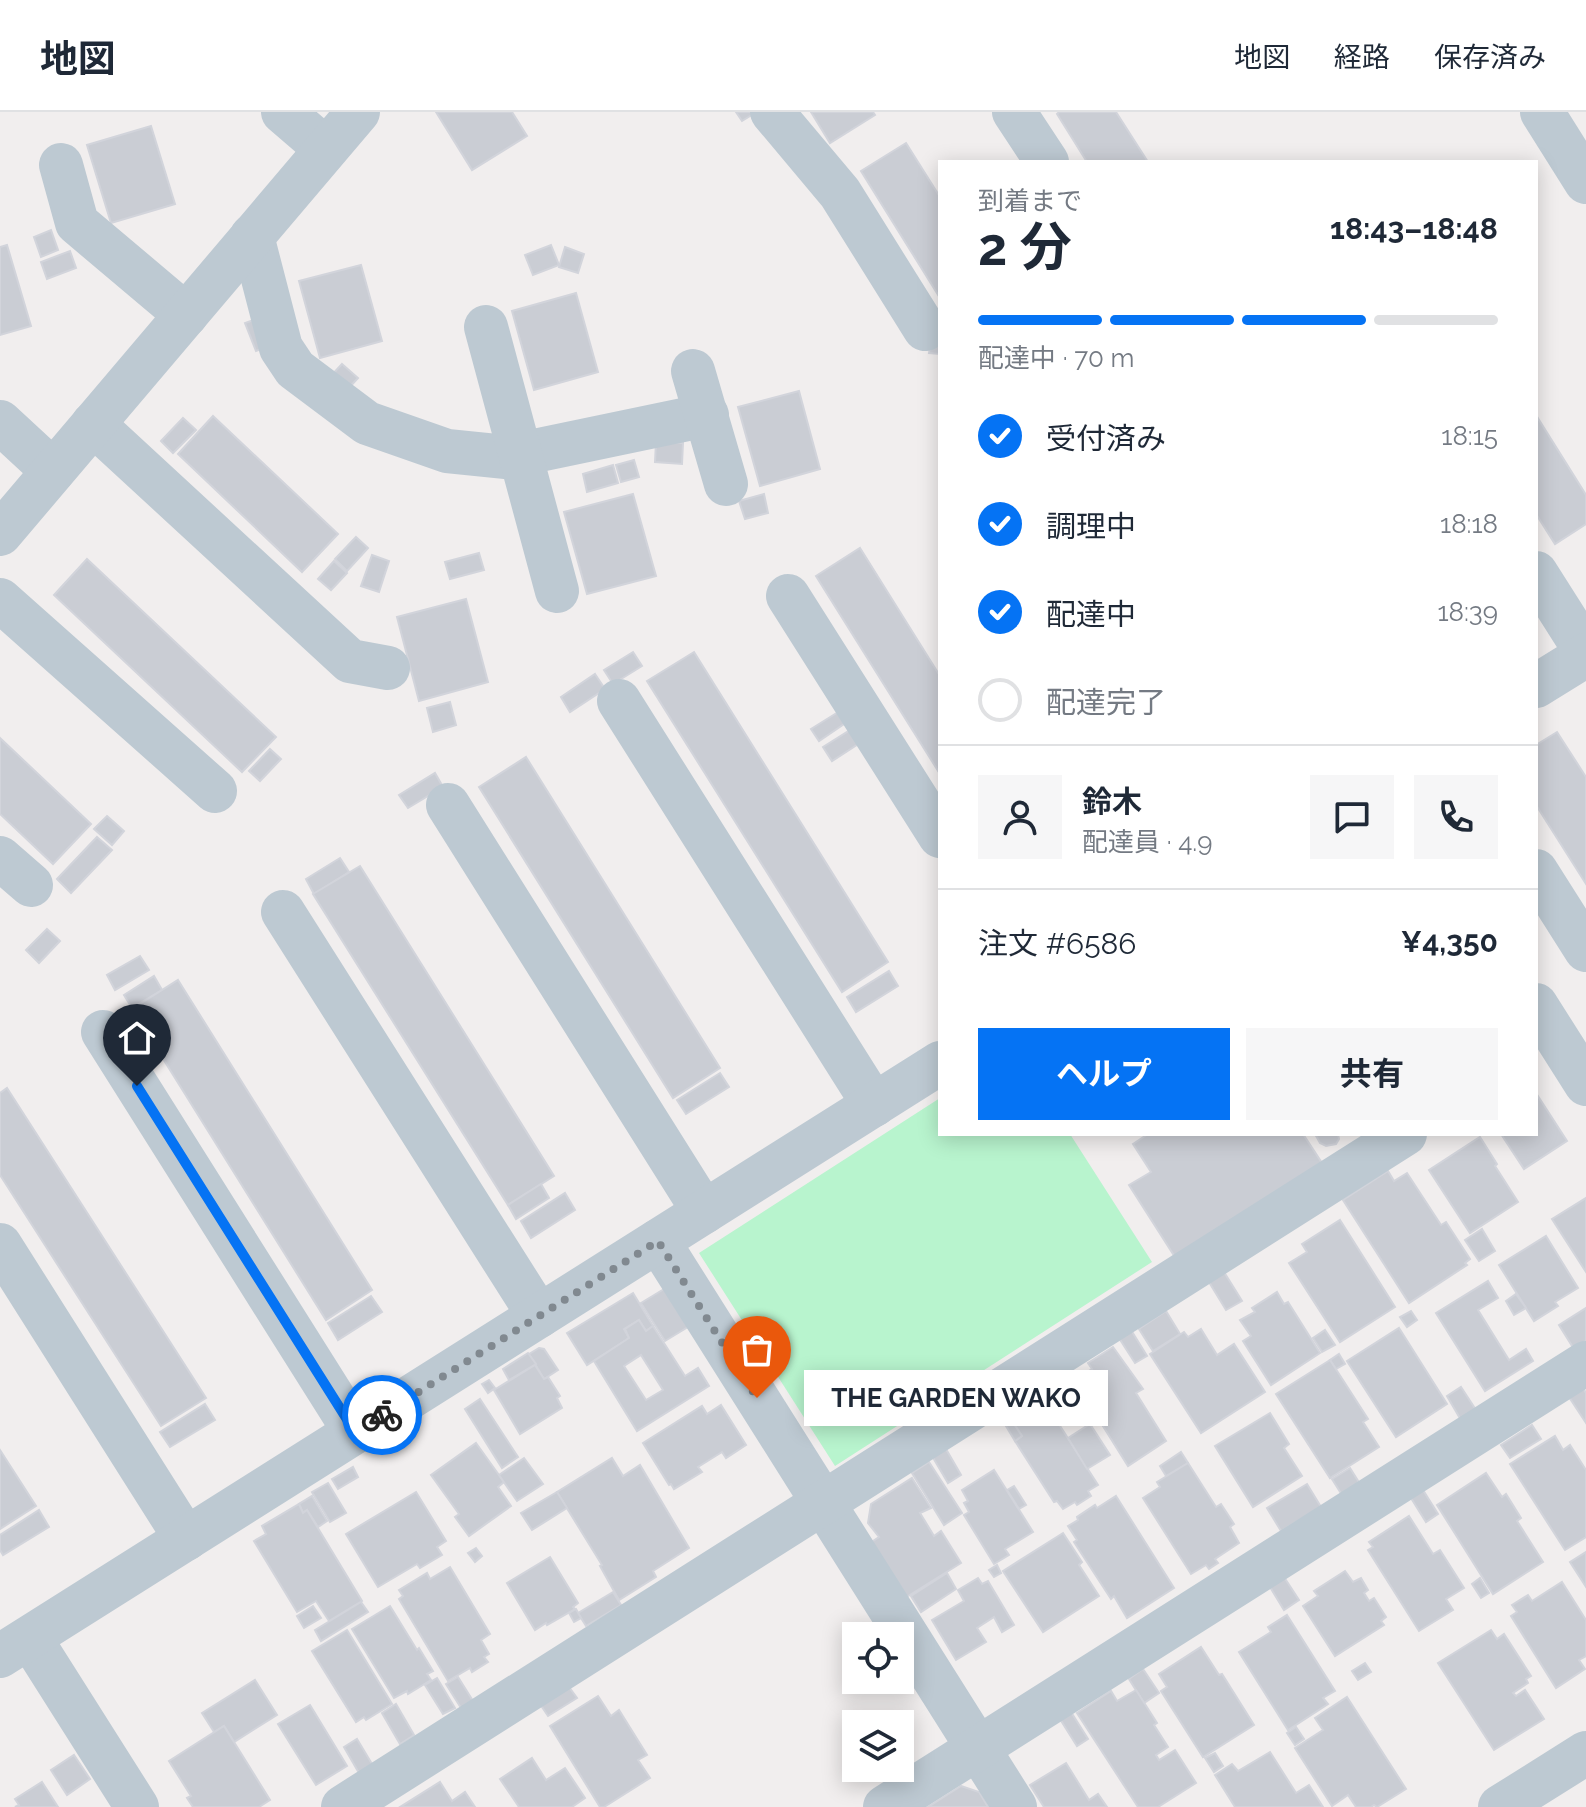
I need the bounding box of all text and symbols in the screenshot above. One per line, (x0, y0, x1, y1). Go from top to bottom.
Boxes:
text: 地図 (40, 36, 116, 81)
text: 地図 (1234, 41, 1290, 74)
text: 経路 (1334, 41, 1390, 74)
text: 保存済み (1434, 41, 1546, 74)
text: 到着まで (978, 186, 1082, 216)
text: 18:43–18:48 (1330, 211, 1498, 246)
text: 2 分 (978, 216, 1072, 277)
text: 配達中 · 70 m (978, 343, 1134, 373)
icon: check (978, 414, 1022, 458)
text: 受付済み (1046, 421, 1166, 456)
text: 18:15 (1441, 421, 1498, 451)
icon: check (978, 502, 1022, 546)
text: 調理中 (1046, 509, 1136, 544)
text: 18:18 (1440, 509, 1498, 539)
icon: check (978, 590, 1022, 634)
text: 配達中 (1046, 597, 1136, 632)
text: 18:39 (1437, 597, 1498, 627)
text: 配達完了 (1046, 685, 1166, 720)
button: person (978, 775, 1062, 859)
button: chat (1310, 775, 1394, 859)
button: phone (1414, 775, 1498, 859)
text: 鈴木 (1082, 784, 1142, 819)
text: 配達員 · 4.9 (1082, 827, 1213, 857)
text: ¥4,350 (1401, 924, 1498, 959)
text: 注文 #6586 (978, 926, 1136, 961)
pin (103, 1004, 171, 1086)
icon: home (115, 1016, 159, 1060)
button: ヘルプ (978, 1028, 1230, 1120)
button: 共有 (1246, 1028, 1498, 1120)
pin (723, 1316, 791, 1398)
icon: bag (735, 1328, 779, 1372)
callout: THE GARDEN WAKO (805, 1370, 1109, 1426)
courier (342, 1375, 422, 1455)
text: THE GARDEN WAKO (831, 1383, 1081, 1413)
icon: bike (360, 1393, 404, 1437)
map controls (842, 1622, 914, 1782)
button: locate (842, 1622, 914, 1694)
button: layers (842, 1710, 914, 1782)

